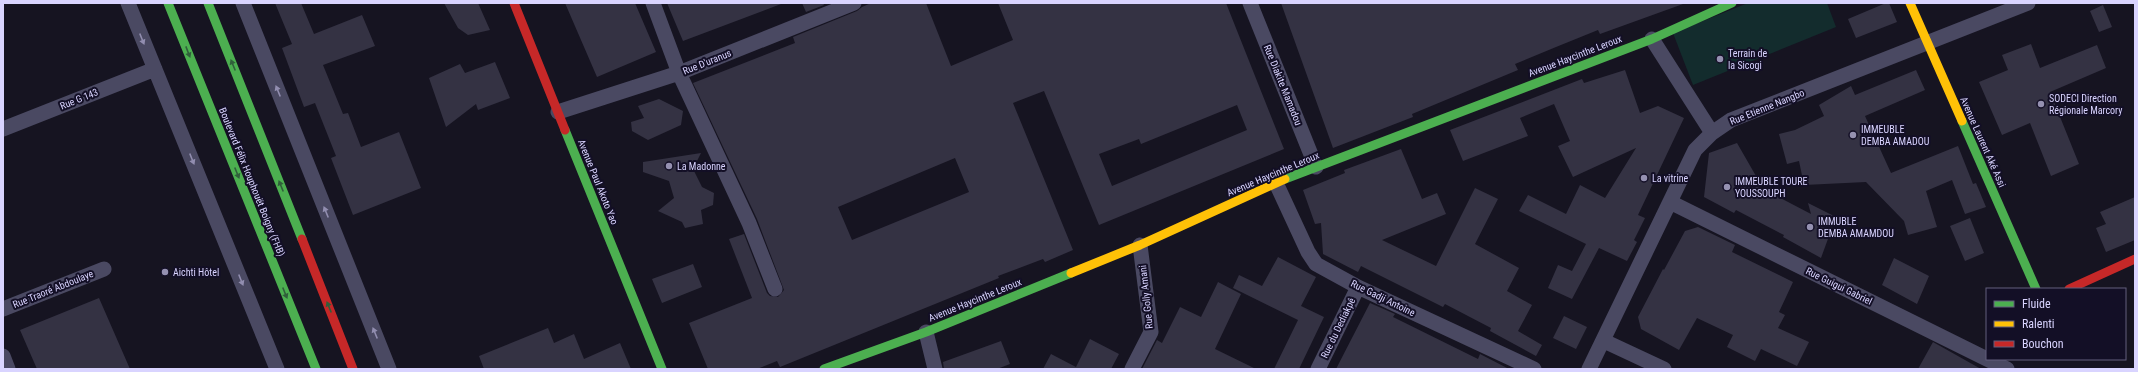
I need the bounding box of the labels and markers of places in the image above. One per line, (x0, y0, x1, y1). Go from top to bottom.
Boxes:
place label: Terrain de la Sicogi (1728, 48, 1767, 71)
marker: Terrain de la Sicogi (1715, 54, 1725, 64)
place label: SODECI Direction Régionale Marcory (2049, 93, 2122, 116)
marker: SODECI Direction Régionale Marcory (2036, 99, 2046, 109)
place label: IMMEUBLE DEMBA AMADOU (1861, 124, 1930, 147)
marker: IMMEUBLE DEMBA AMADOU (1848, 130, 1858, 140)
marker: La Madonne (664, 161, 674, 171)
place label: La Madonne (677, 161, 726, 172)
marker: La vitrine (1639, 173, 1649, 183)
place label: La vitrine (1652, 173, 1689, 184)
place label: IMMEUBLE TOURE YOUSSOUPH (1735, 176, 1807, 199)
marker: IMMEUBLE TOURE YOUSSOUPH (1722, 182, 1732, 192)
place label: IMMUBLE DEMBA AMAMDOU (1818, 216, 1894, 239)
marker: IMMUBLE DEMBA AMAMDOU (1805, 222, 1815, 232)
marker: Aichti Hôtel (160, 267, 170, 277)
place label: Aichti Hôtel (173, 267, 219, 278)

